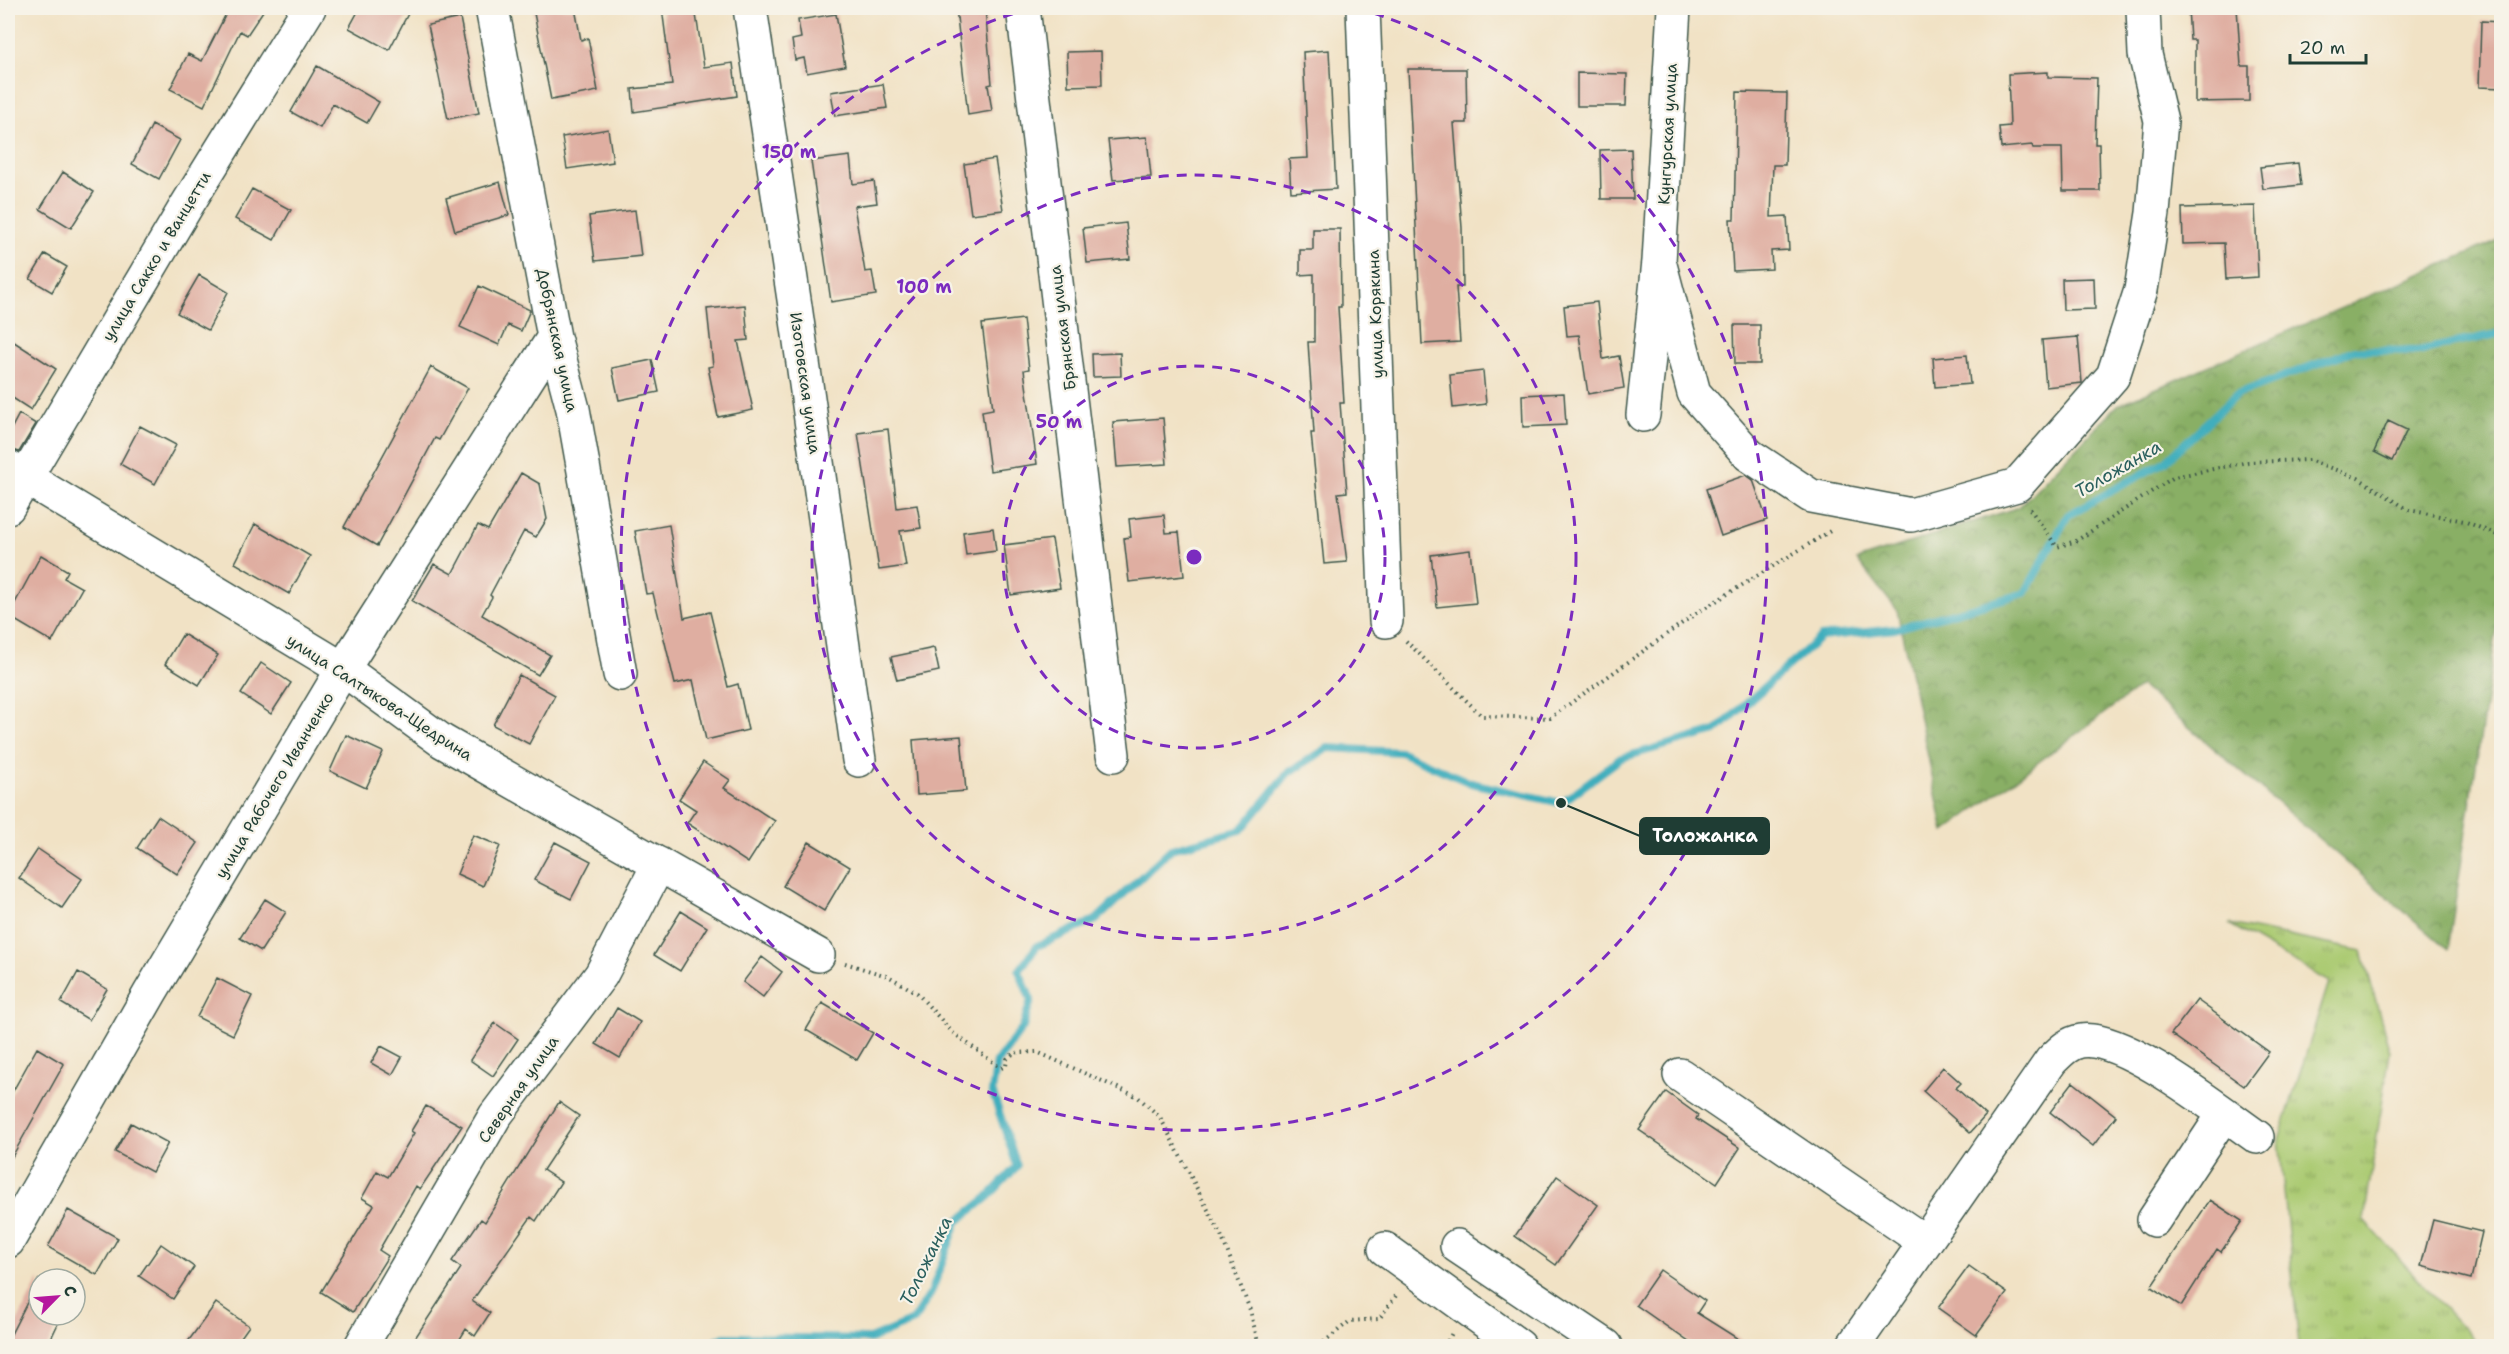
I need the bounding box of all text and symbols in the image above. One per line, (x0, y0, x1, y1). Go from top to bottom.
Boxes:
scale bar (2290, 27, 2366, 65)
text: 20 m (2299, 36, 2345, 60)
street label: Кунгурская улица (1653, 63, 1682, 205)
text: 150 m (762, 140, 817, 164)
street label: улица Сакко и Ванцетти (97, 167, 216, 345)
street label: улица Корякина (1363, 249, 1388, 379)
street label: Брянская улица (1044, 264, 1081, 392)
street label: Добрянская улица (532, 266, 583, 414)
text: 100 m (896, 275, 952, 299)
street label: Изотовская улица (785, 311, 826, 455)
text: 50 m (1036, 410, 1083, 434)
water label: Толожанка (2070, 435, 2166, 503)
centre of rings (1184, 547, 1204, 567)
street label: улица Салтыкова-Щедрина (283, 629, 477, 765)
street label: улица Рабочего Иванченко (210, 688, 339, 882)
callout: Толожанка (1640, 818, 1769, 854)
text: Толожанка (1652, 824, 1758, 848)
street label: Северная улица (473, 1031, 563, 1147)
water label: Толожанка (894, 1212, 958, 1310)
north arrow (27, 1267, 87, 1327)
text: С (59, 1282, 82, 1300)

